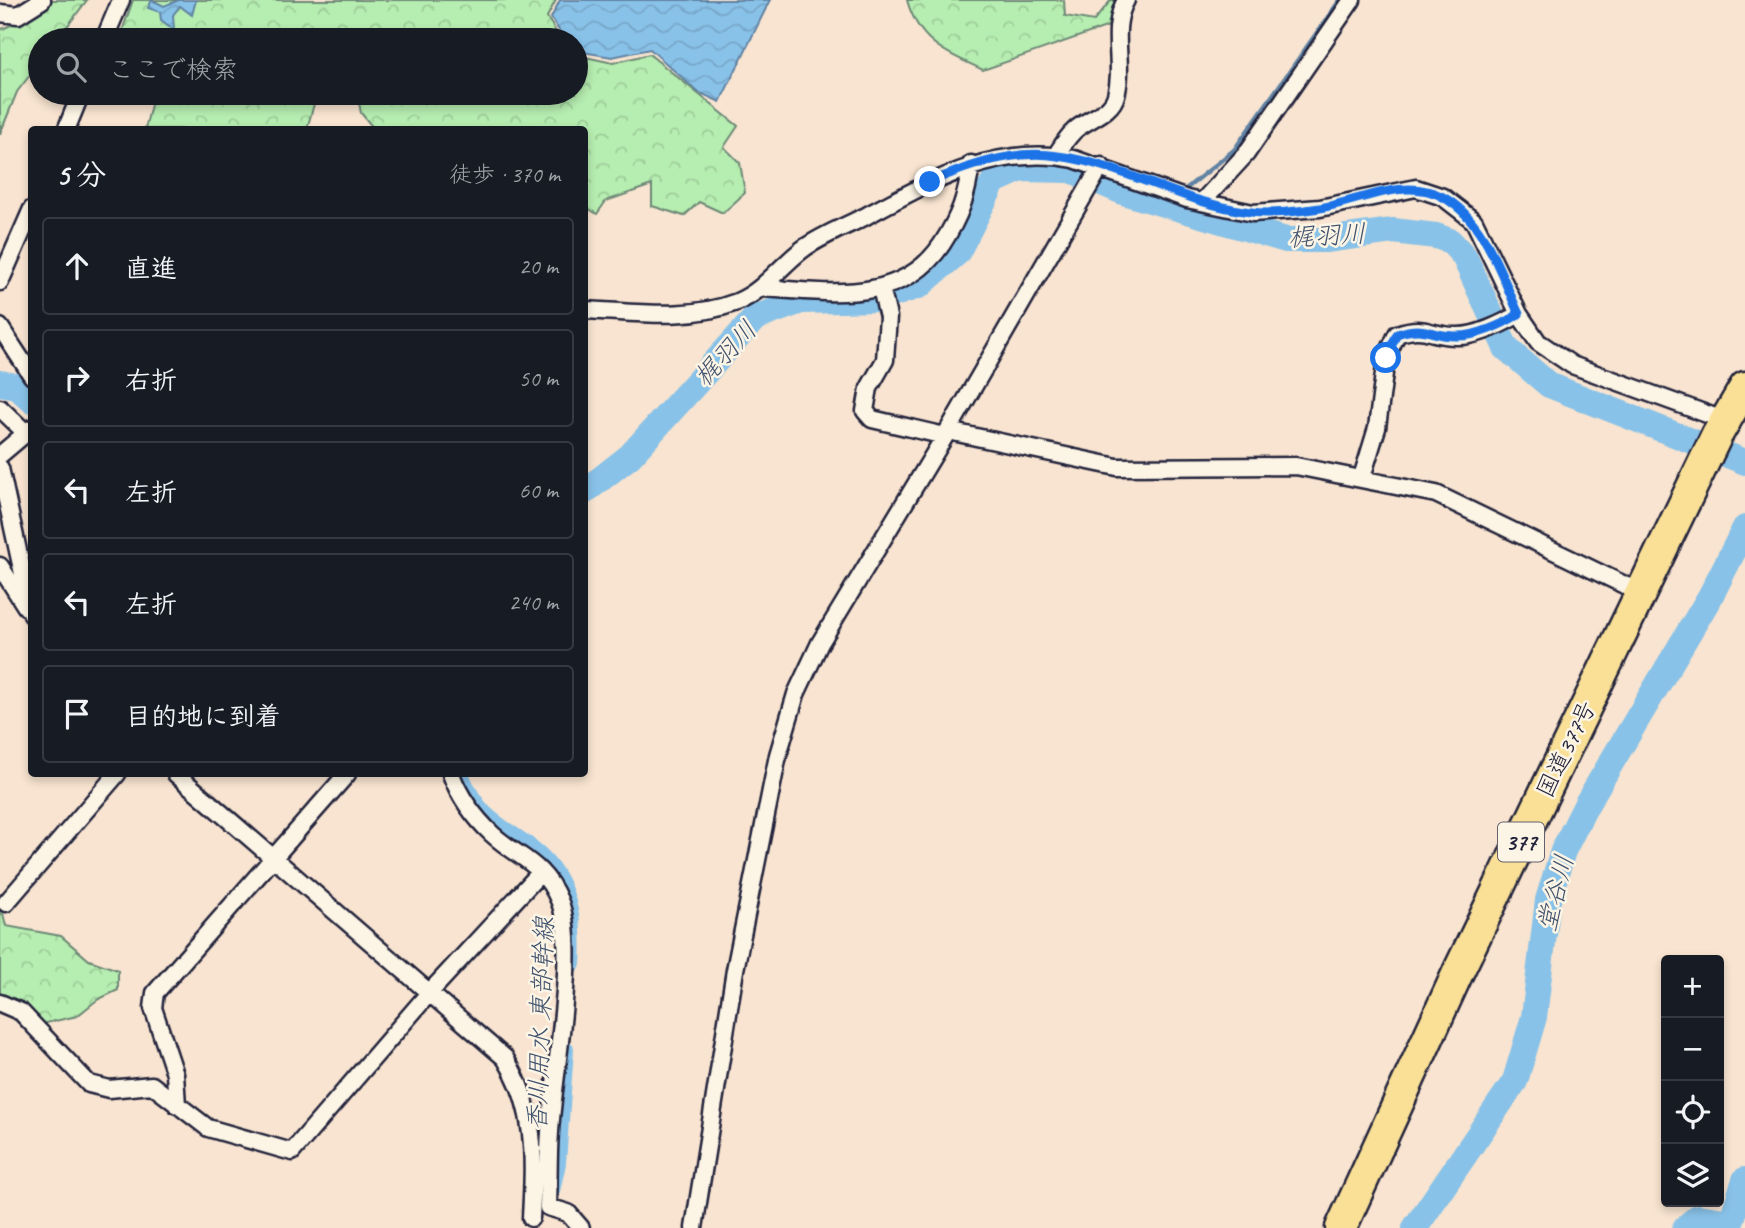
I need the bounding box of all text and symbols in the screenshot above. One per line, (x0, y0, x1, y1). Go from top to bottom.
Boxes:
search box (28, 28, 588, 105)
icon: search (52, 48, 90, 86)
text: ここで検索 (108, 53, 238, 86)
text: 5 分 (56, 156, 106, 194)
text: 徒歩 · 370 m (449, 160, 560, 189)
route end (914, 166, 945, 197)
water label: 梶羽川 (1287, 217, 1367, 254)
icon: ahead (58, 247, 96, 285)
text: 直進 (125, 252, 177, 285)
text: 20 m (519, 252, 558, 281)
water label: 梶羽川 (687, 314, 764, 393)
route start (1370, 342, 1401, 373)
icon: right (58, 359, 96, 397)
text: 右折 (125, 364, 177, 397)
text: 50 m (519, 364, 558, 393)
icon: left (58, 471, 96, 509)
text: 左折 (125, 476, 177, 509)
text: 60 m (519, 476, 558, 505)
icon: left (58, 583, 96, 621)
text: 左折 (125, 588, 177, 621)
text: 240 m (509, 588, 558, 617)
icon: arrive (58, 695, 96, 733)
street label: 国道377号 (1530, 696, 1602, 802)
text: 目的地に到着 (125, 700, 281, 733)
road number: 377 (1498, 822, 1544, 862)
water label: 堂谷川 (1530, 851, 1581, 935)
water label: 香川用水 東部幹線 (520, 915, 561, 1132)
map controls (1661, 955, 1724, 1207)
button: + (1661, 955, 1724, 1018)
button: − (1661, 1018, 1724, 1081)
button: locate (1661, 1081, 1724, 1144)
button: layers (1661, 1144, 1724, 1207)

